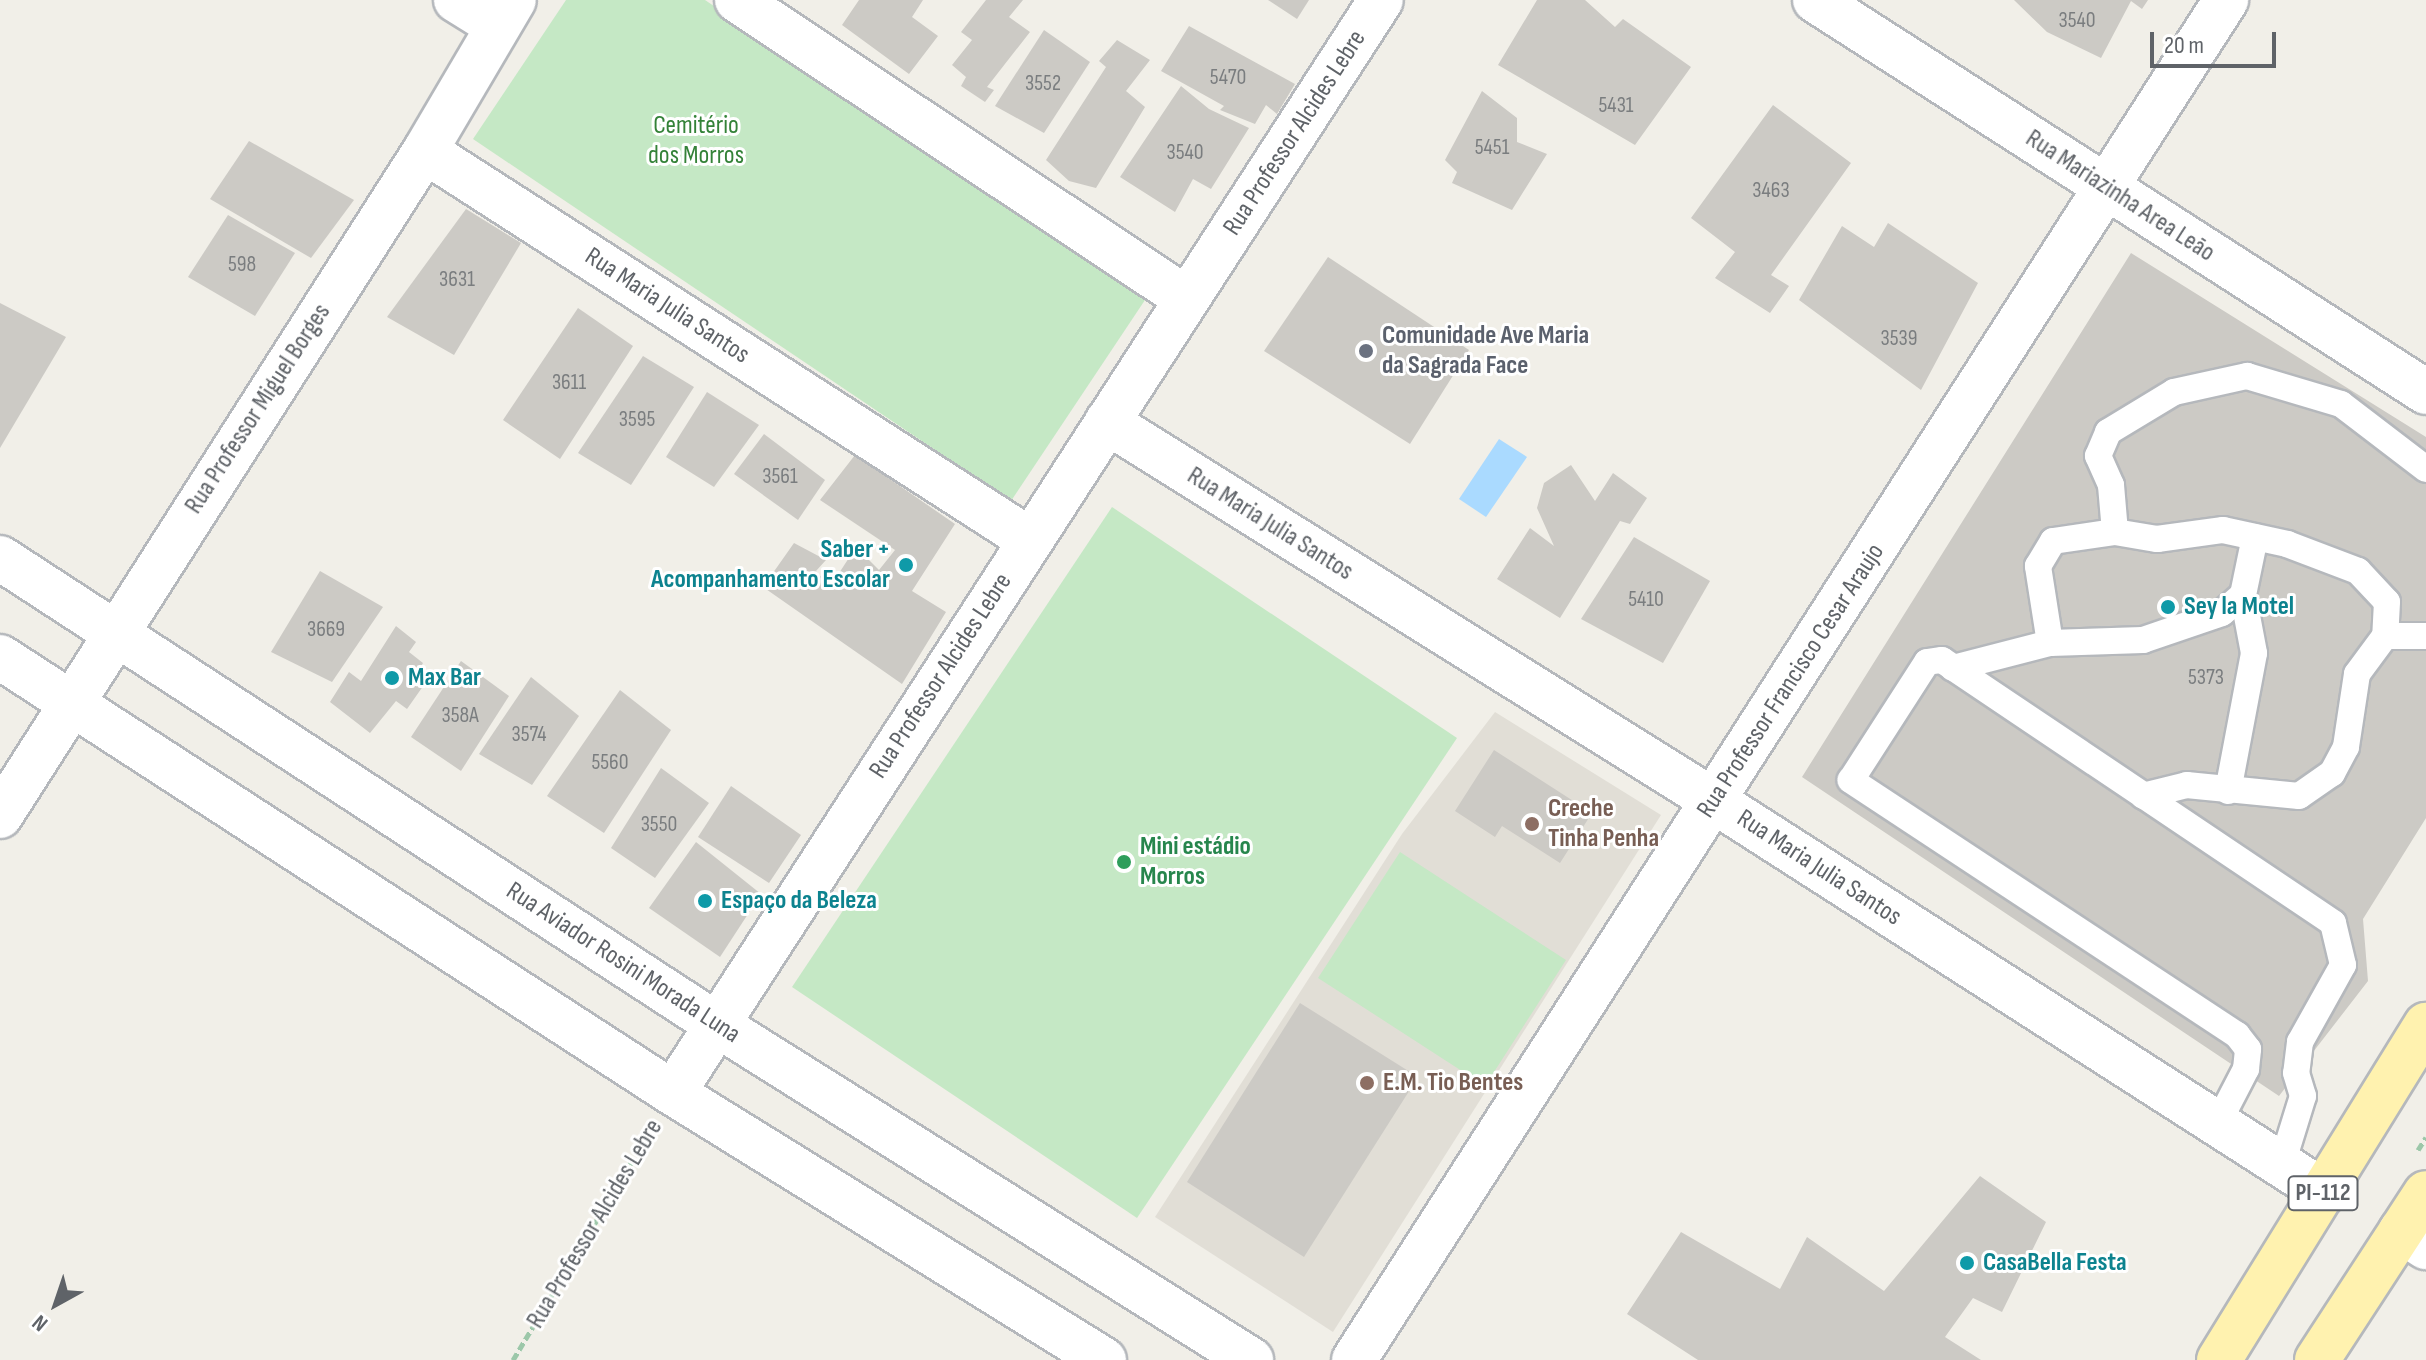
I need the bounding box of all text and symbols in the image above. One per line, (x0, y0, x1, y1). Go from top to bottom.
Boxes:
house number: 3540 (2058, 8, 2096, 34)
scale bar (2154, 16, 2280, 66)
street label: Rua Professor Alcides Lebre (1217, 25, 1373, 241)
text: 20 m (2164, 31, 2204, 60)
house number: 5470 (1210, 65, 1246, 91)
house number: 3552 (1025, 71, 1061, 97)
house number: 5431 (1598, 93, 1634, 119)
park label: Cemitério dos Morros (648, 110, 744, 172)
street label: Rua Mariazinha Area Leão (2020, 123, 2220, 269)
house number: 5451 (1475, 135, 1509, 161)
house number: 3540 (1166, 140, 1204, 166)
house number: 3463 (1752, 178, 1790, 204)
street label: Rua Maria Julia Santos (579, 241, 755, 371)
house number: 598 (228, 252, 256, 278)
house number: 3631 (439, 267, 475, 293)
street label: Rua Professor Miguel Borges (178, 298, 338, 520)
place label: Comunidade Ave Maria da Sagrada Face (1382, 320, 1589, 382)
house number: 3539 (1880, 326, 1918, 352)
marker: Comunidade Ave Maria da Sagrada Face (1357, 342, 1375, 360)
house number: 3611 (552, 370, 586, 396)
house number: 3595 (619, 407, 655, 433)
street label: Rua Maria Julia Santos (1181, 460, 1359, 588)
house number: 3561 (762, 464, 798, 490)
place label: Saber + Acompanhamento Escolar (651, 534, 890, 596)
street label: Rua Professor Francisco Cesar Araujo (1691, 538, 1891, 824)
marker: Saber + Acompanhamento Escolar (897, 556, 915, 574)
street label: Rua Professor Alcides Lebre (863, 568, 1019, 784)
house number: 5410 (1628, 587, 1664, 613)
place label: Sey la Motel (2184, 591, 2294, 623)
marker: Sey la Motel (2159, 598, 2177, 616)
house number: 3669 (307, 617, 345, 643)
place label: Max Bar (408, 662, 481, 694)
house number: 5373 (2188, 665, 2224, 691)
marker: Max Bar (383, 669, 401, 687)
house number: 358A (441, 703, 479, 729)
house number: 3574 (512, 722, 546, 748)
house number: 5560 (591, 750, 629, 776)
place label: Creche Tinha Penha (1548, 793, 1659, 854)
street label: Rua Maria Julia Santos (1731, 803, 1907, 933)
house number: 3550 (641, 812, 677, 838)
marker: Creche Tinha Penha (1523, 815, 1541, 833)
place label: Mini estádio Morros (1140, 831, 1251, 892)
marker: Mini estádio Morros (1115, 853, 1133, 871)
street label: Rua Aviador Rosini Morada Luna (500, 876, 746, 1050)
place label: Espaço da Beleza (721, 885, 877, 917)
marker: Espaço da Beleza (696, 892, 714, 910)
place label: E.M. Tio Bentes (1383, 1067, 1523, 1099)
marker: E.M. Tio Bentes (1358, 1074, 1376, 1092)
street label: Rua Professor Alcides Lebre (520, 1114, 670, 1334)
road number: PI-112 (2287, 1173, 2359, 1213)
place label: CasaBella Festa (1983, 1247, 2127, 1279)
marker: CasaBella Festa (1958, 1254, 1976, 1272)
north arrow (16, 1264, 96, 1344)
text: N (27, 1309, 53, 1337)

